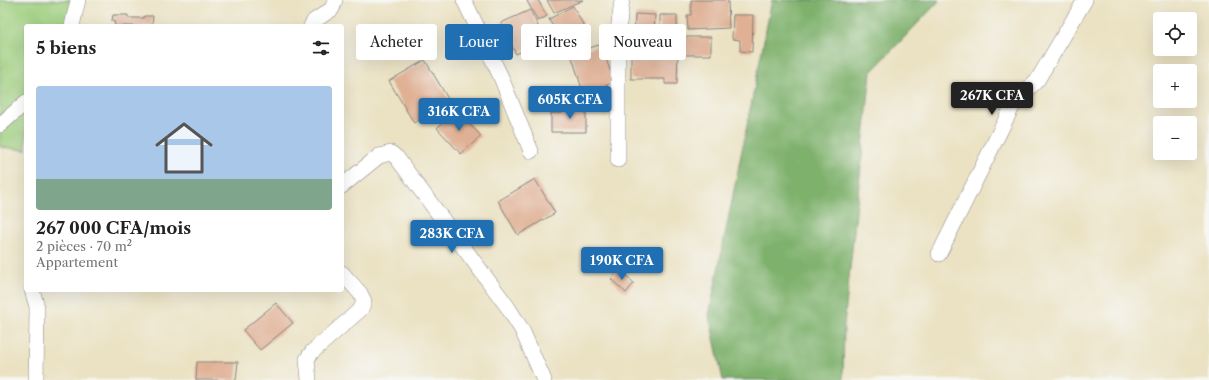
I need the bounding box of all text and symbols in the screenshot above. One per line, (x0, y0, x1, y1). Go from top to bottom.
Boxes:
map controls (1153, 12, 1197, 160)
button: locate (1153, 12, 1197, 56)
chip: Acheter (356, 24, 437, 60)
chip: Louer (445, 24, 513, 60)
chip: Filtres (521, 24, 591, 60)
chip: Nouveau (599, 24, 686, 60)
icon: filters (310, 37, 332, 59)
text: 5 biens (36, 38, 96, 58)
button: + (1153, 64, 1197, 108)
pin: 267K CFA (951, 82, 1033, 116)
pin: 605K CFA (529, 86, 611, 120)
text: 267K CFA (960, 87, 1024, 103)
text: 605K CFA (537, 91, 603, 107)
pin: 316K CFA (418, 98, 500, 132)
text: 316K CFA (428, 103, 490, 119)
icon: home (148, 112, 220, 184)
button: − (1153, 116, 1197, 160)
text: 267 000 CFA/mois (36, 218, 191, 238)
pin: 283K CFA (411, 220, 493, 254)
text: 283K CFA (420, 225, 484, 241)
text: 2 pièces · 70 m² (36, 238, 132, 254)
pin: 190K CFA (581, 247, 663, 281)
text: 190K CFA (590, 252, 654, 268)
text: Appartement (36, 254, 118, 270)

